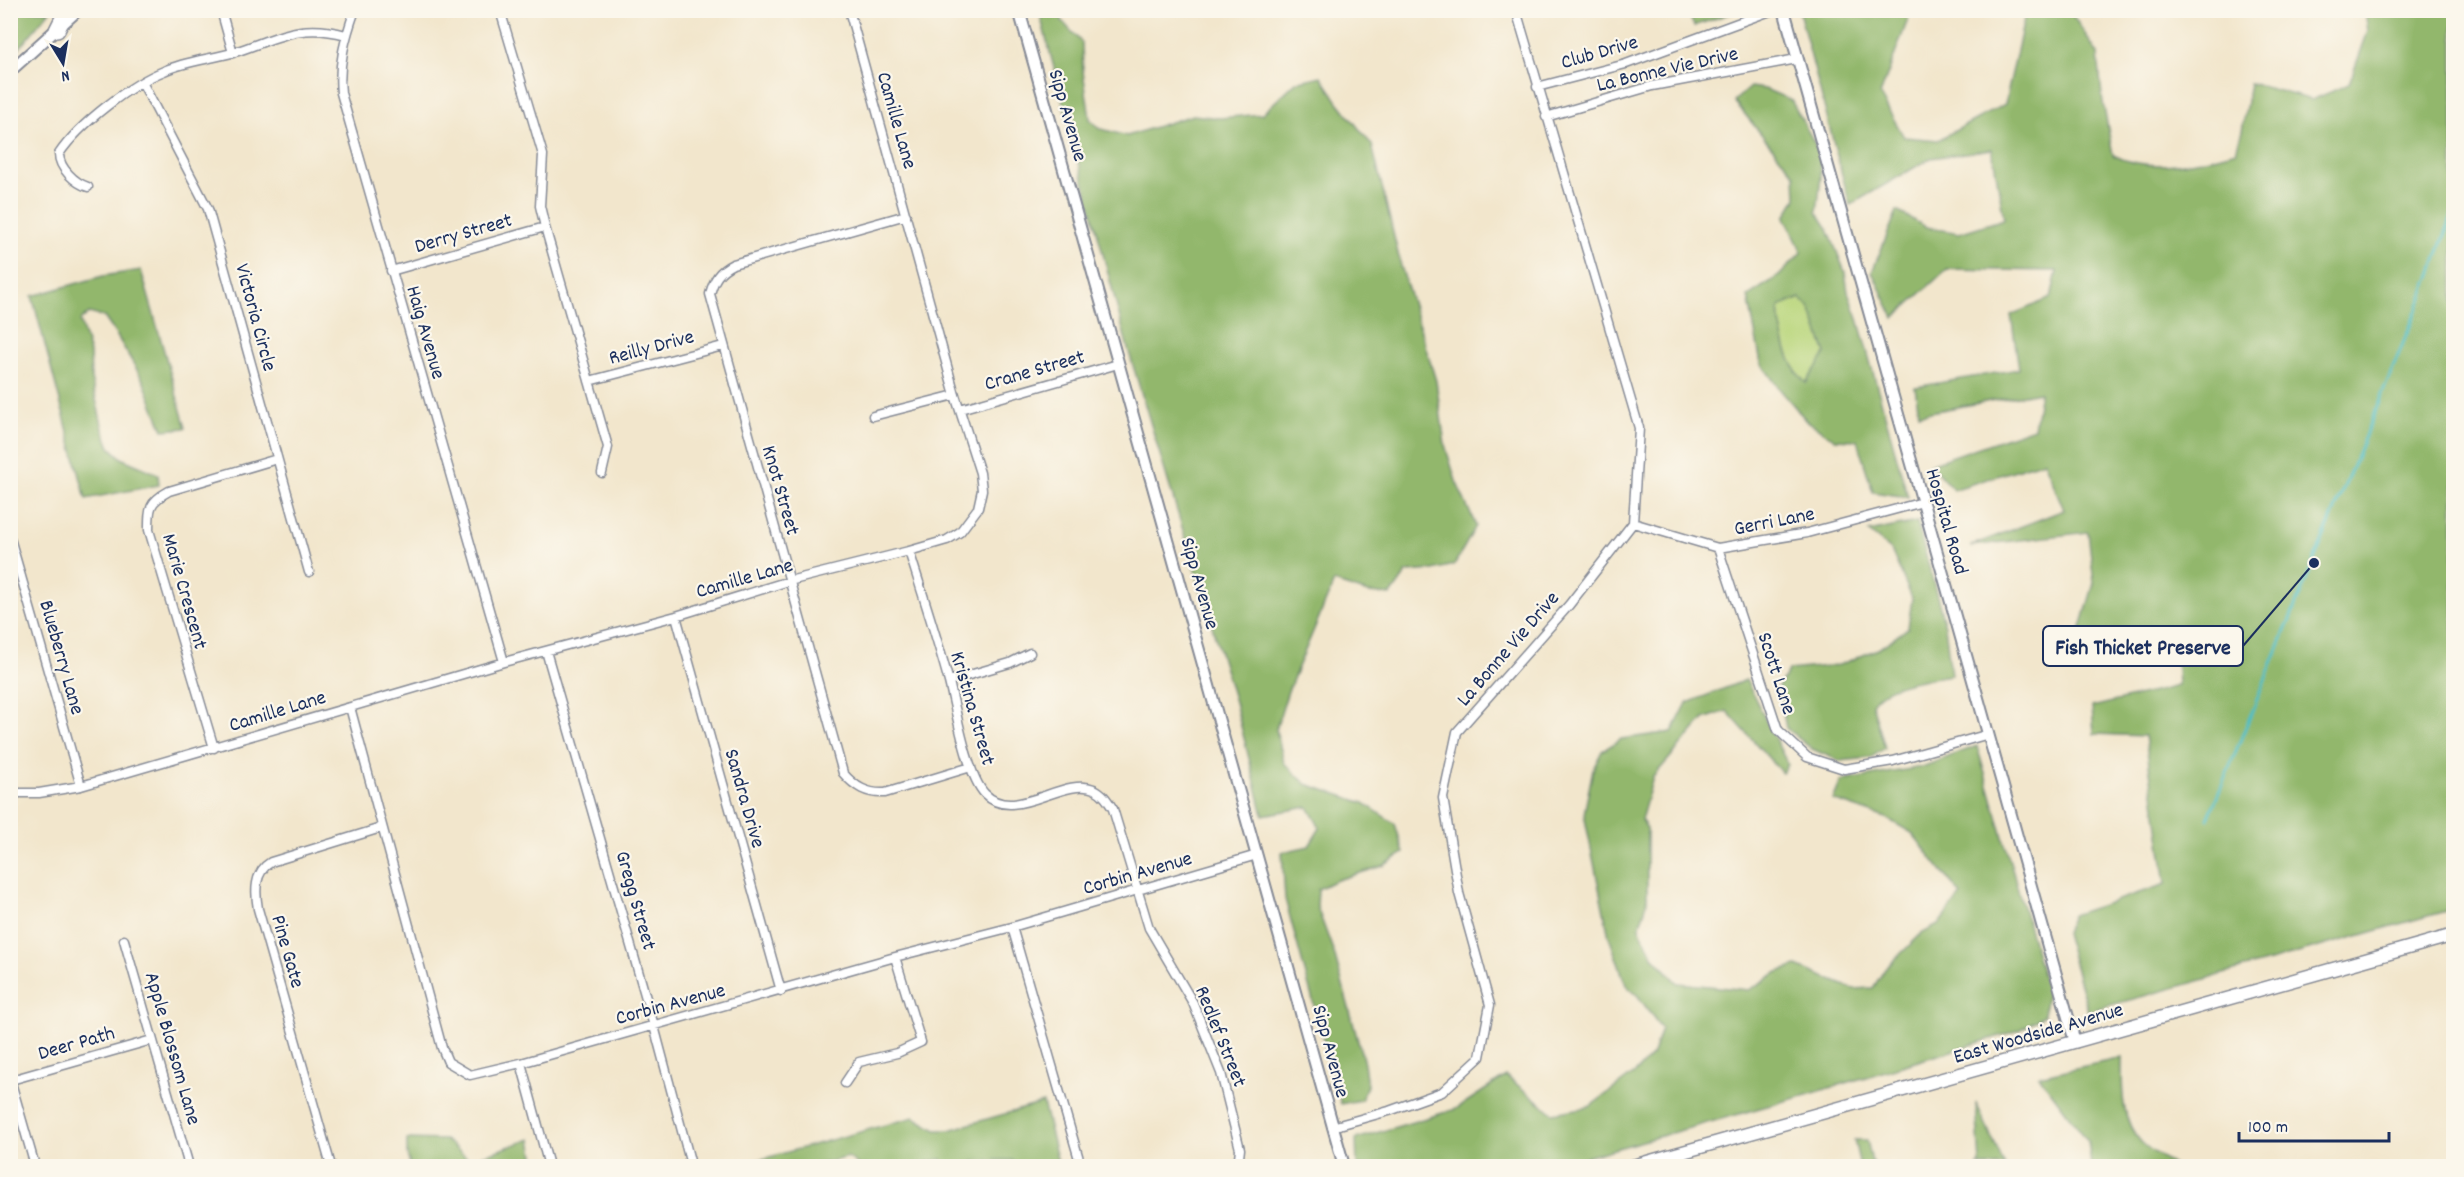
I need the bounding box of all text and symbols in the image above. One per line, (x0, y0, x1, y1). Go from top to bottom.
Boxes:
street label: Club Drive (1558, 29, 1642, 79)
north arrow (33, 33, 93, 93)
street label: La Bonne Vie Drive (1594, 40, 1741, 102)
text: N (59, 63, 71, 87)
street label: Sipp Avenue (1039, 66, 1094, 165)
street label: Camille Lane (867, 69, 923, 173)
street label: Derry Street (412, 207, 516, 263)
street label: Victoria Circle (225, 261, 283, 375)
street label: Haig Avenue (396, 283, 452, 383)
street label: Reilly Drive (606, 323, 698, 375)
street label: Crane Street (981, 343, 1089, 400)
street label: Knot Street (752, 442, 806, 540)
street label: Hospital Road (1916, 465, 1975, 578)
street label: Gerri Lane (1732, 500, 1817, 545)
street label: Marie Crescent (152, 530, 214, 654)
street label: Sipp Avenue (1171, 534, 1226, 633)
street label: Camille Lane (693, 552, 797, 608)
street label: La Bonne Vie Drive (1451, 586, 1568, 714)
street label: Blueberry Lane (29, 597, 91, 719)
callout: Fish Thicket Preserve (2043, 626, 2243, 666)
street label: Scott Lane (1748, 629, 1803, 719)
text: Fish Thicket Preserve (2055, 634, 2231, 665)
street label: Kristina Street (941, 648, 1002, 770)
street label: Camille Lane (226, 684, 330, 742)
street label: Sandra Drive (715, 746, 772, 852)
street label: Corbin Avenue (1080, 845, 1196, 905)
street label: Gregg Street (606, 848, 663, 954)
street label: Pine Gate (261, 912, 311, 992)
street label: Apple Blossom Lane (135, 969, 207, 1129)
street label: Corbin Avenue (613, 977, 729, 1035)
street label: Redlef Street (1185, 982, 1253, 1092)
street label: East Woodside Avenue (1950, 996, 2127, 1073)
street label: Sipp Avenue (1302, 1002, 1356, 1101)
street label: Deer Path (35, 1020, 119, 1070)
scale bar (2239, 1105, 2389, 1143)
text: 100 m (2248, 1116, 2288, 1141)

